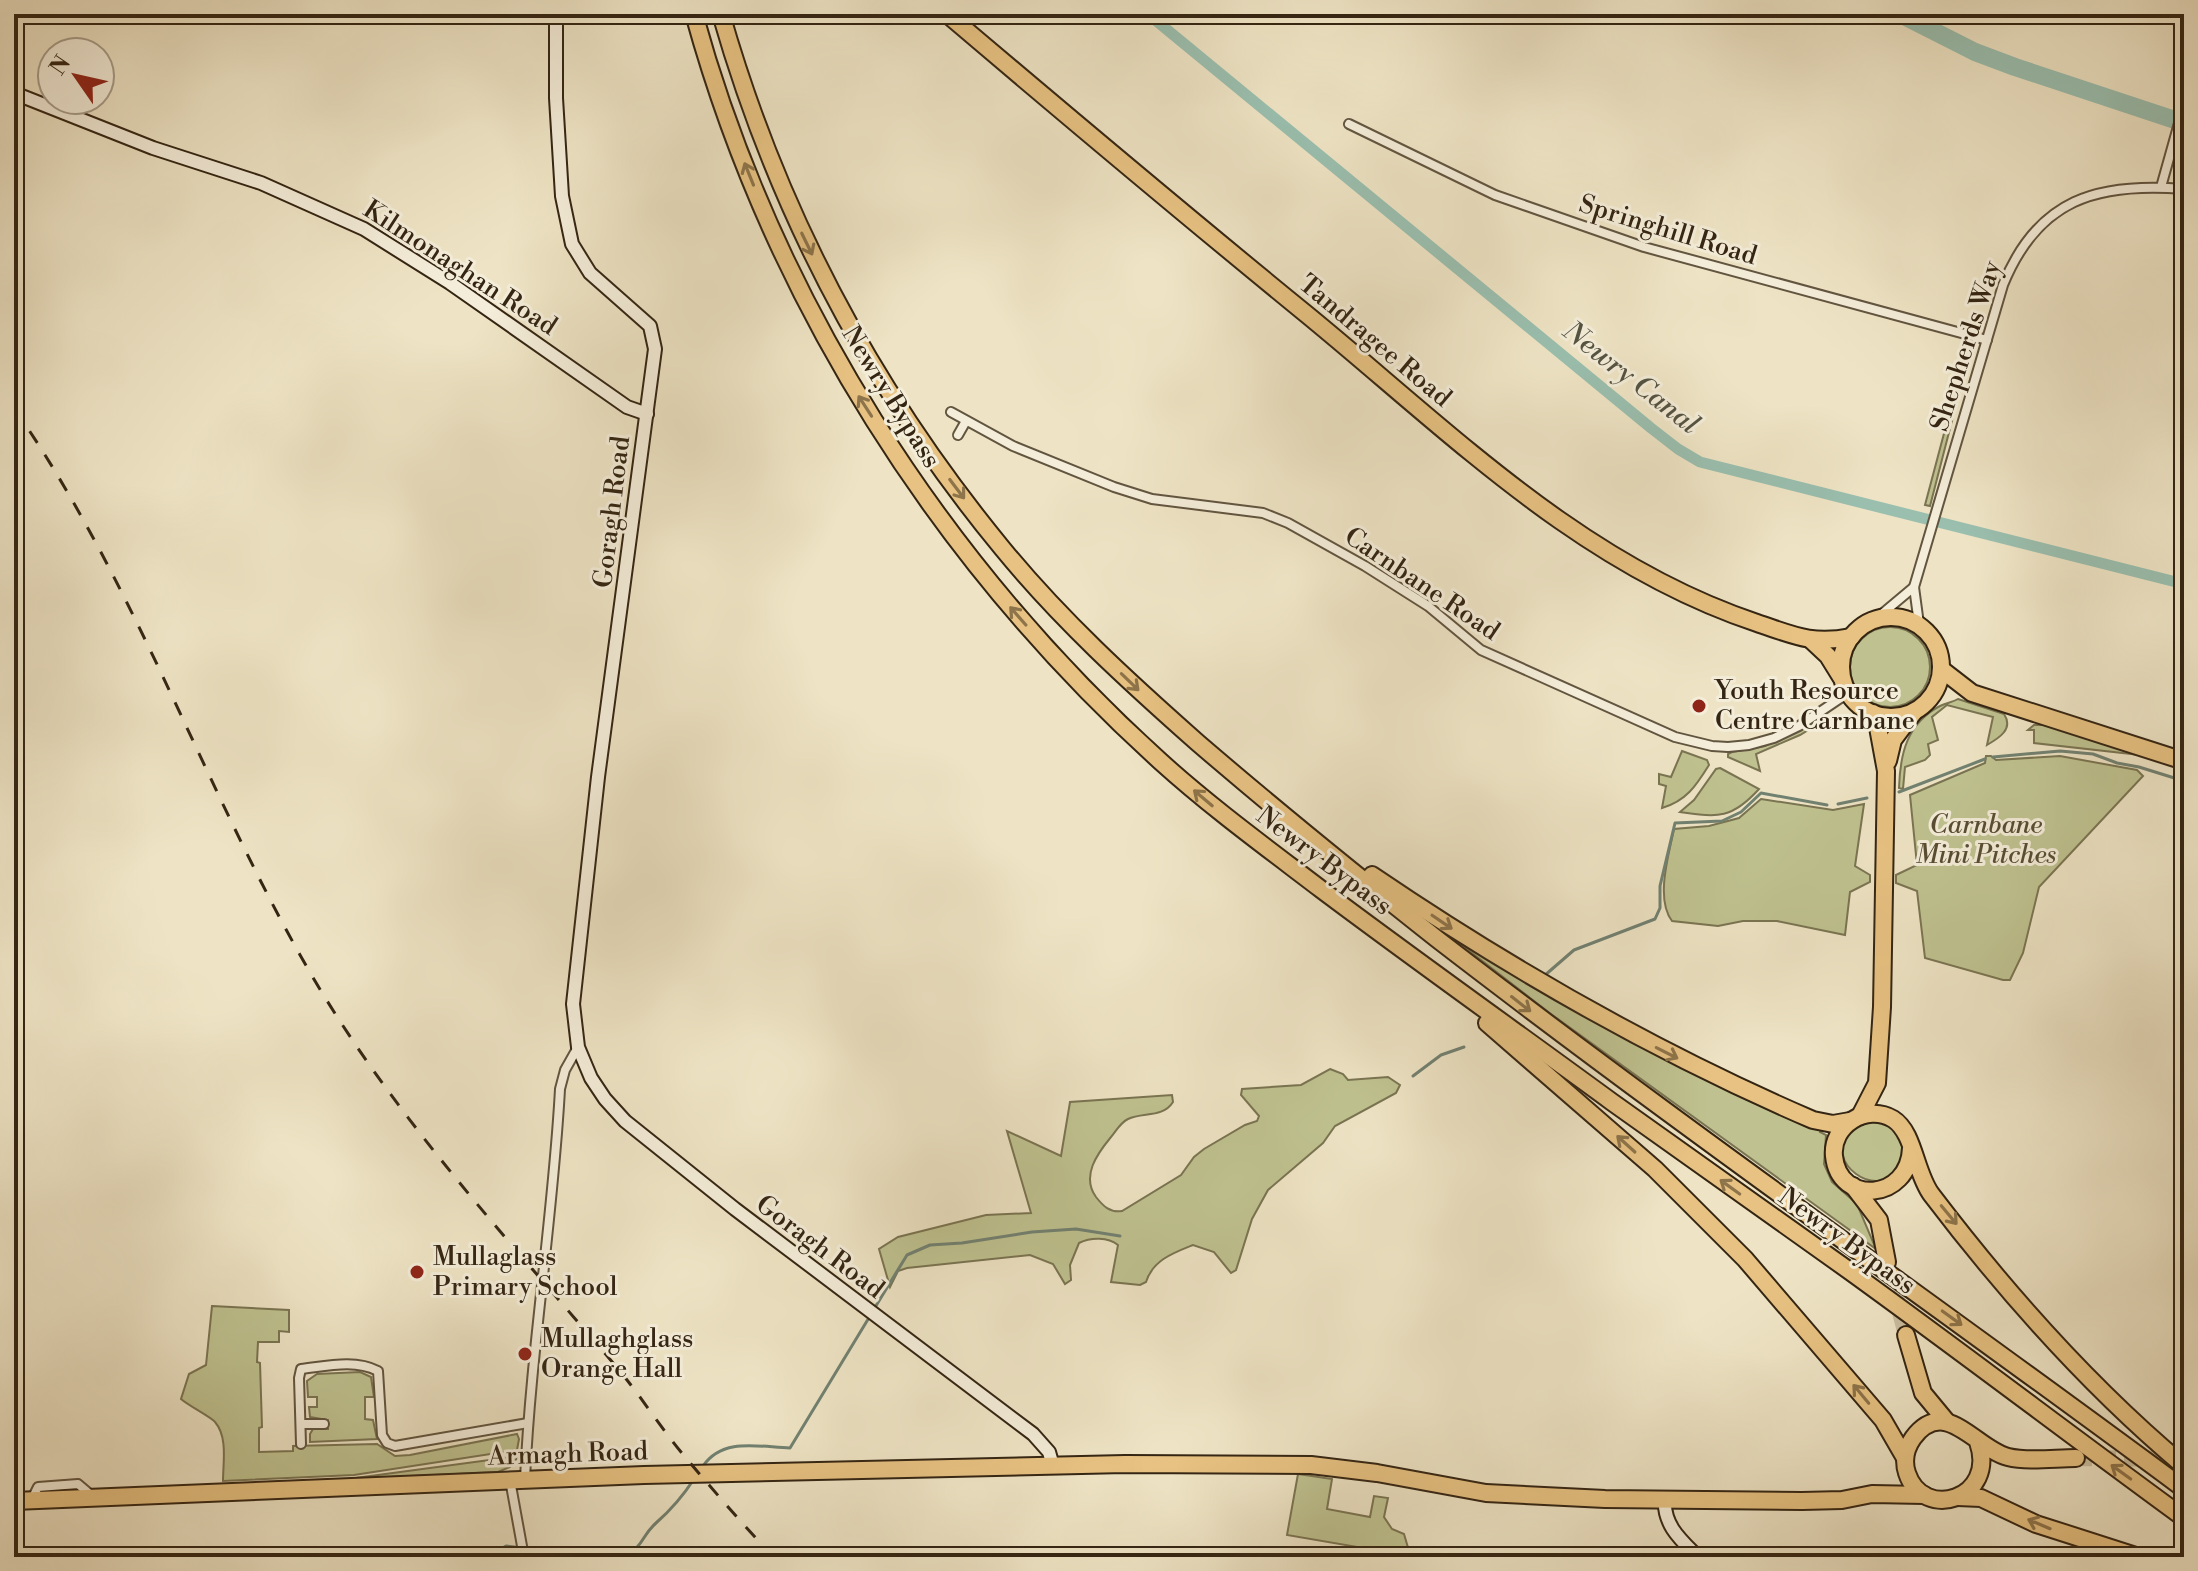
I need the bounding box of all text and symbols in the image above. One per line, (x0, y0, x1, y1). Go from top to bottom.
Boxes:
north arrow (36, 36, 116, 116)
text: N (45, 50, 77, 80)
one-way arrow (741, 162, 755, 187)
street label: Springhill Road (1575, 188, 1761, 272)
street label: Kilmonaghan Road (357, 193, 563, 343)
one-way arrow (799, 232, 815, 256)
street label: Shepherds Way (1923, 256, 2009, 435)
street label: Tandragee Road (1292, 268, 1458, 414)
water label: Newry Canal (1555, 313, 1706, 442)
street label: Newry Bypass (835, 320, 947, 474)
one-way arrow (857, 396, 874, 418)
street label: Goragh Road (587, 434, 637, 590)
one-way arrow (948, 478, 965, 500)
street label: Carnbane Road (1338, 520, 1506, 648)
one-way arrow (1009, 607, 1027, 627)
one-way arrow (1120, 672, 1140, 691)
place label: Youth Resource Centre Carnbane (1713, 675, 1915, 737)
marker: Youth Resource Centre Carnbane (1690, 697, 1708, 715)
one-way arrow (1194, 789, 1214, 807)
street label: Newry Bypass (1250, 800, 1398, 922)
park label: Carnbane Mini Pitches (1916, 809, 2057, 871)
one-way arrow (1430, 914, 1452, 931)
one-way arrow (1510, 995, 1531, 1012)
one-way arrow (1654, 1045, 1678, 1061)
one-way arrow (1616, 1135, 1636, 1153)
one-way arrow (1720, 1178, 1742, 1195)
street label: Newry Bypass (1772, 1181, 1922, 1301)
street label: Goragh Road (749, 1188, 891, 1306)
one-way arrow (1940, 1204, 1958, 1225)
place label: Mullaglass Primary School (433, 1241, 618, 1303)
marker: Mullaglass Primary School (408, 1263, 426, 1281)
one-way arrow (1941, 1310, 1963, 1326)
place label: Mullaghglass Orange Hall (541, 1323, 693, 1385)
marker: Mullaghglass Orange Hall (516, 1345, 534, 1363)
one-way arrow (1852, 1384, 1870, 1405)
street label: Armagh Road (486, 1435, 649, 1473)
one-way arrow (2111, 1464, 2132, 1481)
one-way arrow (2027, 1516, 2051, 1531)

